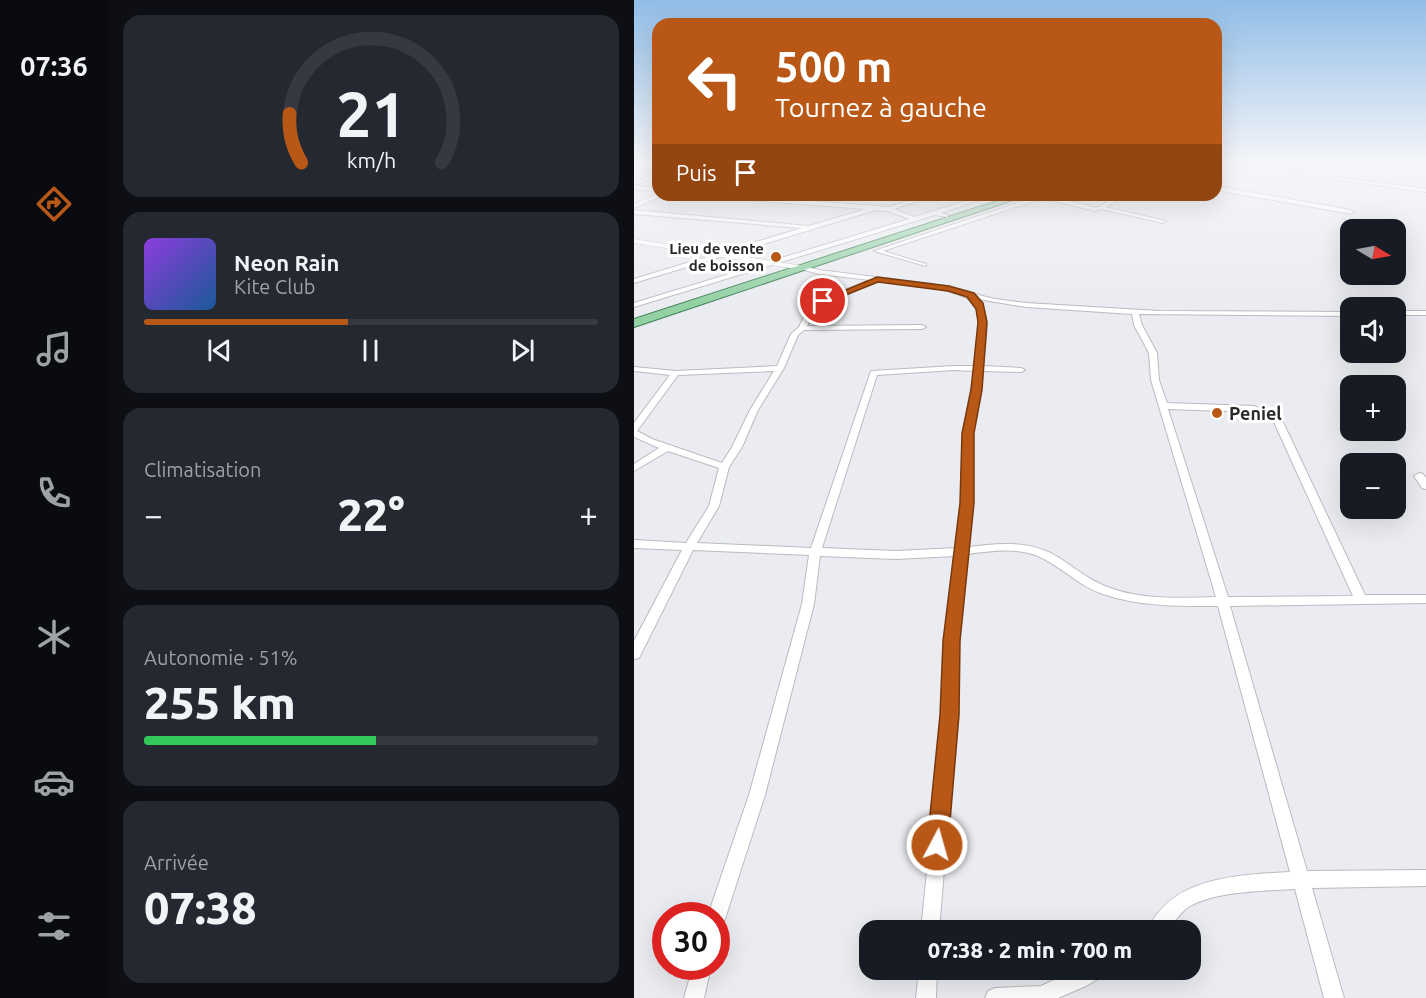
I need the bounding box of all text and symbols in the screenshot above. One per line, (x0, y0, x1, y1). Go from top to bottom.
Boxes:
icon: left (676, 42, 754, 120)
text: 500 m (775, 43, 892, 90)
text: 07:36 (20, 51, 88, 81)
text: 21 (336, 79, 406, 149)
text: Tournez à gauche (775, 92, 987, 122)
text: km/h (346, 148, 396, 172)
icon: arrive (729, 156, 762, 189)
text: Puis (676, 160, 717, 185)
icon: directions (33, 183, 75, 225)
north arrow (1340, 219, 1406, 285)
map controls (1340, 219, 1406, 519)
place label: Lieu de vente de boisson (669, 240, 764, 274)
text: Neon Rain (234, 250, 339, 275)
marker: Lieu de vente de boisson (769, 250, 783, 264)
text: Kite Club (234, 275, 316, 298)
pin (797, 275, 848, 326)
icon: arrive (806, 284, 839, 317)
button: sound (1340, 297, 1406, 363)
icon: music (33, 328, 75, 370)
icon: previous (203, 334, 236, 367)
icon: pause (354, 334, 387, 367)
icon: next (506, 334, 539, 367)
button: + (1340, 375, 1406, 441)
place label: Peniel (1229, 403, 1282, 423)
marker: Peniel (1210, 406, 1224, 420)
button: − (1340, 453, 1406, 519)
text: Climatisation (144, 458, 261, 481)
icon: phone (33, 472, 75, 514)
text: 22° (337, 489, 405, 540)
text: − (144, 496, 163, 533)
text: + (579, 496, 598, 533)
icon: climate (33, 616, 75, 658)
text: Autonomie · 51% (144, 646, 298, 669)
text: 255 km (144, 677, 296, 728)
icon: car (33, 761, 75, 803)
position arrow (905, 813, 969, 877)
text: Arrivée (144, 851, 209, 874)
text: 07:38 (144, 882, 257, 933)
speed limit sign: 30 (652, 902, 730, 980)
icon: filters (33, 905, 75, 947)
text: 07:38 · 2 min · 700 m (928, 937, 1132, 962)

